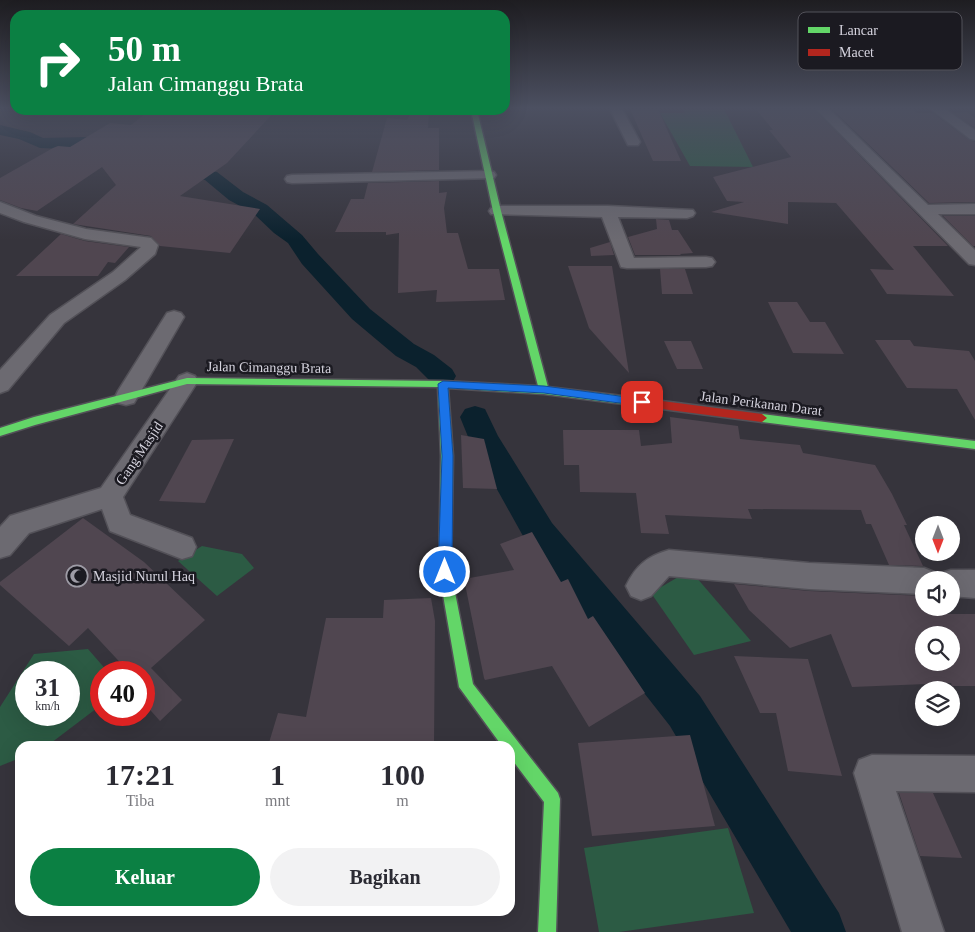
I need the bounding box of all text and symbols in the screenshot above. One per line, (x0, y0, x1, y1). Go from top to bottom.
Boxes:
legend (798, 12, 962, 70)
text: Lancar (839, 23, 878, 38)
icon: right (25, 30, 90, 95)
text: 50 m (108, 30, 181, 69)
text: Macet (839, 45, 874, 60)
text: Jalan Cimanggu Brata (108, 71, 304, 96)
street label: Jalan Cimanggu Brata (207, 359, 332, 376)
pin (621, 381, 663, 423)
icon: arrive (628, 388, 656, 416)
street label: Jalan Perikanan Darat (699, 389, 823, 418)
street label: Gang Masjid (113, 419, 166, 488)
north arrow (915, 516, 960, 561)
map controls (915, 516, 960, 726)
position arrow (418, 545, 470, 597)
mosque icon: Masjid Nurul Haq (65, 564, 89, 588)
place label: Masjid Nurul Haq (93, 569, 195, 584)
button: sound (915, 571, 960, 616)
button: search (915, 626, 960, 671)
speed limit sign: 40 (90, 661, 155, 726)
text: 31 (35, 674, 60, 701)
button: layers (915, 681, 960, 726)
text: km/h (35, 699, 60, 713)
text: 17:21 (105, 758, 175, 791)
text: 1 (270, 758, 285, 791)
text: 100 (380, 758, 425, 791)
text: Tiba (126, 792, 154, 809)
text: mnt (265, 792, 290, 809)
text: m (396, 792, 409, 809)
button: Keluar (30, 848, 260, 906)
button: Bagikan (270, 848, 500, 906)

